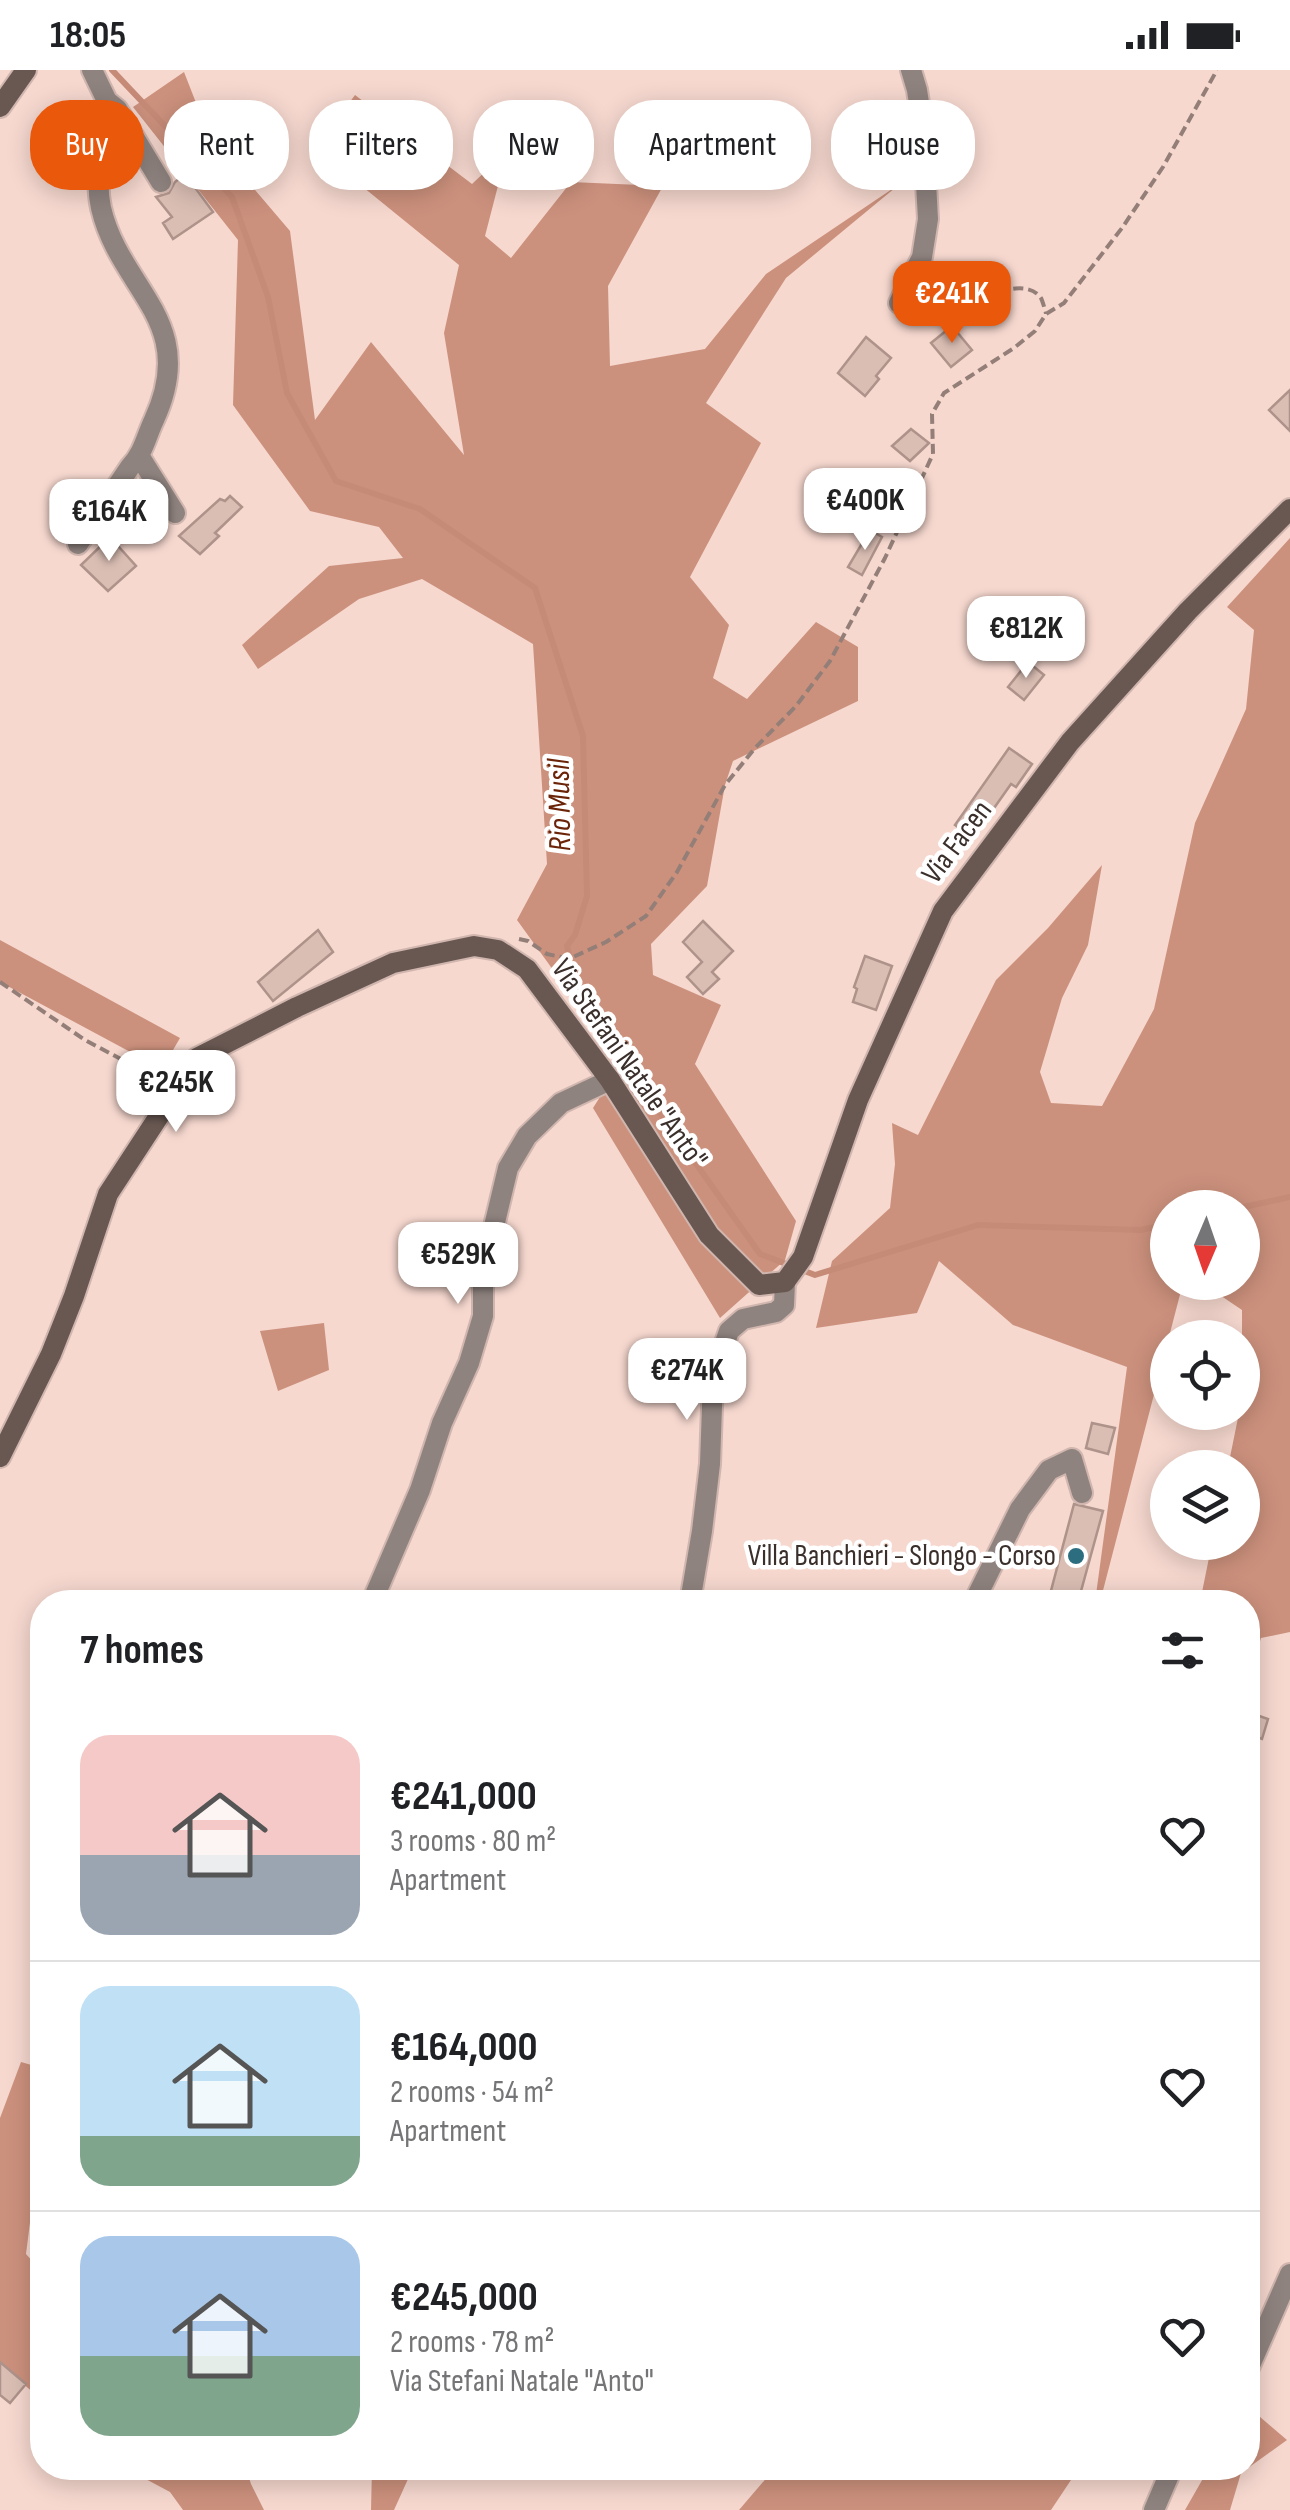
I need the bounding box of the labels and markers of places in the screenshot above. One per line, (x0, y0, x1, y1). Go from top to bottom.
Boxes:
pin: €241K (882, 261, 1022, 346)
pin: €400K (795, 468, 935, 553)
pin: €164K (39, 479, 179, 564)
pin: €812K (956, 596, 1096, 681)
pin: €245K (106, 1050, 246, 1135)
pin: €529K (388, 1222, 528, 1307)
pin: €274K (617, 1338, 757, 1423)
place label: Villa Banchieri - Slongo - Corso (748, 1538, 1056, 1574)
marker: Villa Banchieri - Slongo - Corso (1065, 1545, 1087, 1567)

